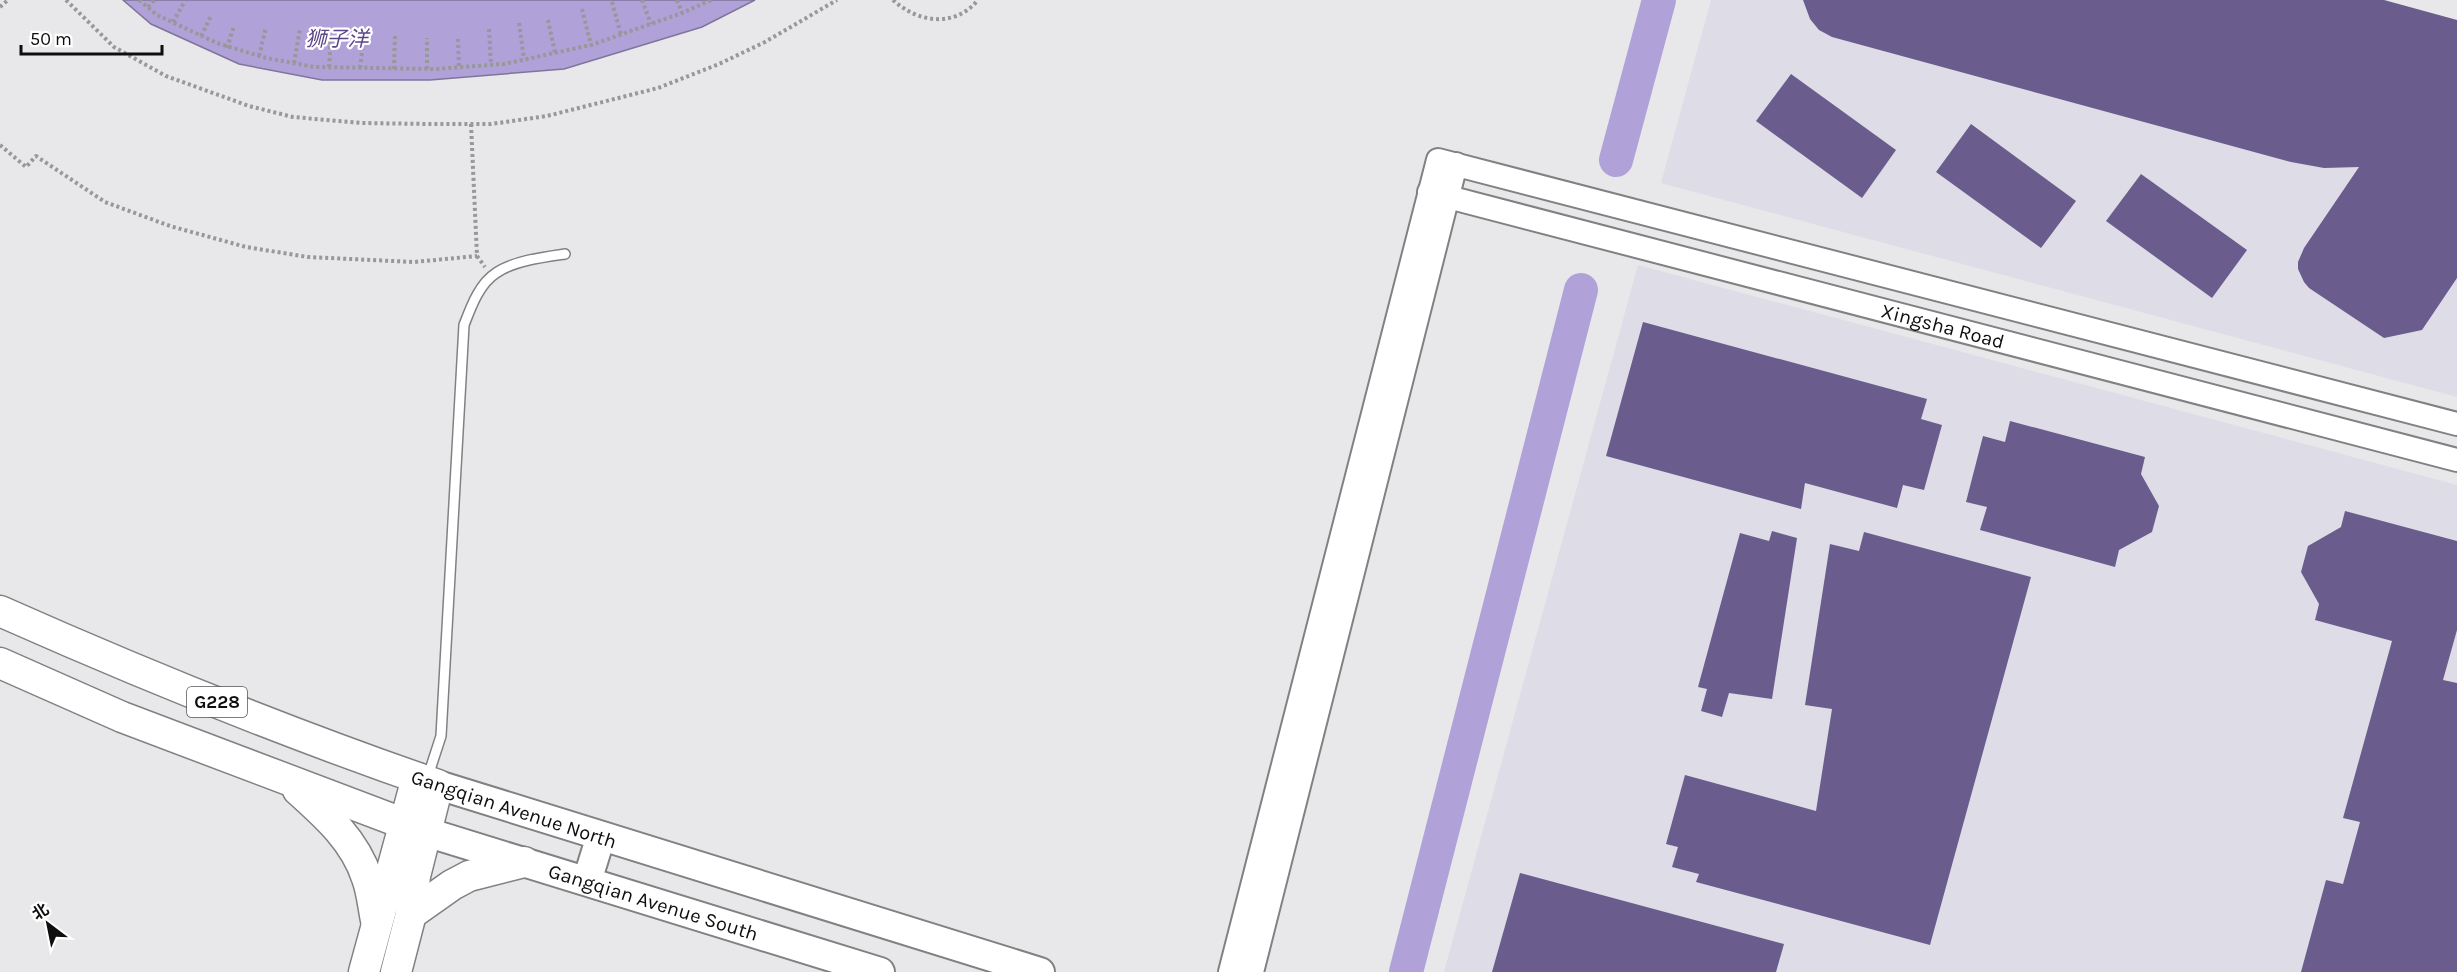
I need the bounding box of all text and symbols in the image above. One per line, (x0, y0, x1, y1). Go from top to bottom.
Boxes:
scale bar (21, 18, 162, 56)
water label: 狮子洋 (306, 27, 371, 51)
text: 50 m (30, 28, 72, 50)
street label: Xingsha Road (1879, 299, 2007, 354)
road number: G228 (187, 687, 247, 717)
street label: Gangqian Avenue North (408, 765, 620, 854)
street label: Gangqian Avenue South (546, 859, 761, 946)
north arrow (18, 894, 78, 954)
text: 北 (28, 899, 52, 924)

